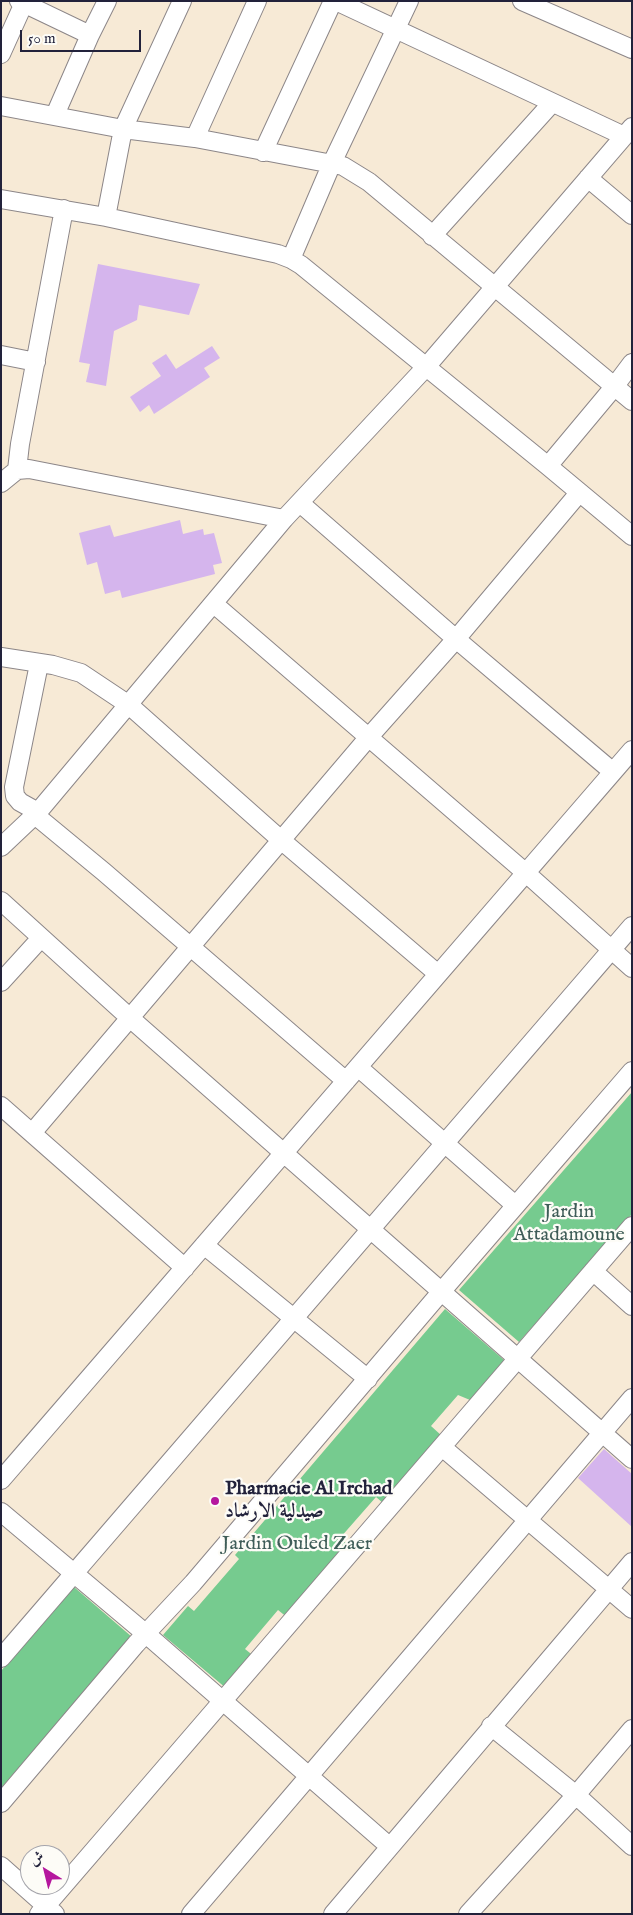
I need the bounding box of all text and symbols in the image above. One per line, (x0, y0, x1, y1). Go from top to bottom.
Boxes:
scale bar (22, 20, 144, 52)
text: 50 m (28, 29, 56, 48)
park label: Jardin Attadamoune (513, 1201, 625, 1248)
place label: Pharmacie Al Irchad صيدلية الارشاد (225, 1478, 393, 1525)
marker: Pharmacie Al Irchad صيدلية الارشاد (209, 1495, 221, 1507)
park label: Jardin Ouled Zaer (222, 1533, 372, 1557)
north arrow (20, 1845, 70, 1895)
text: ش (26, 1847, 48, 1870)

